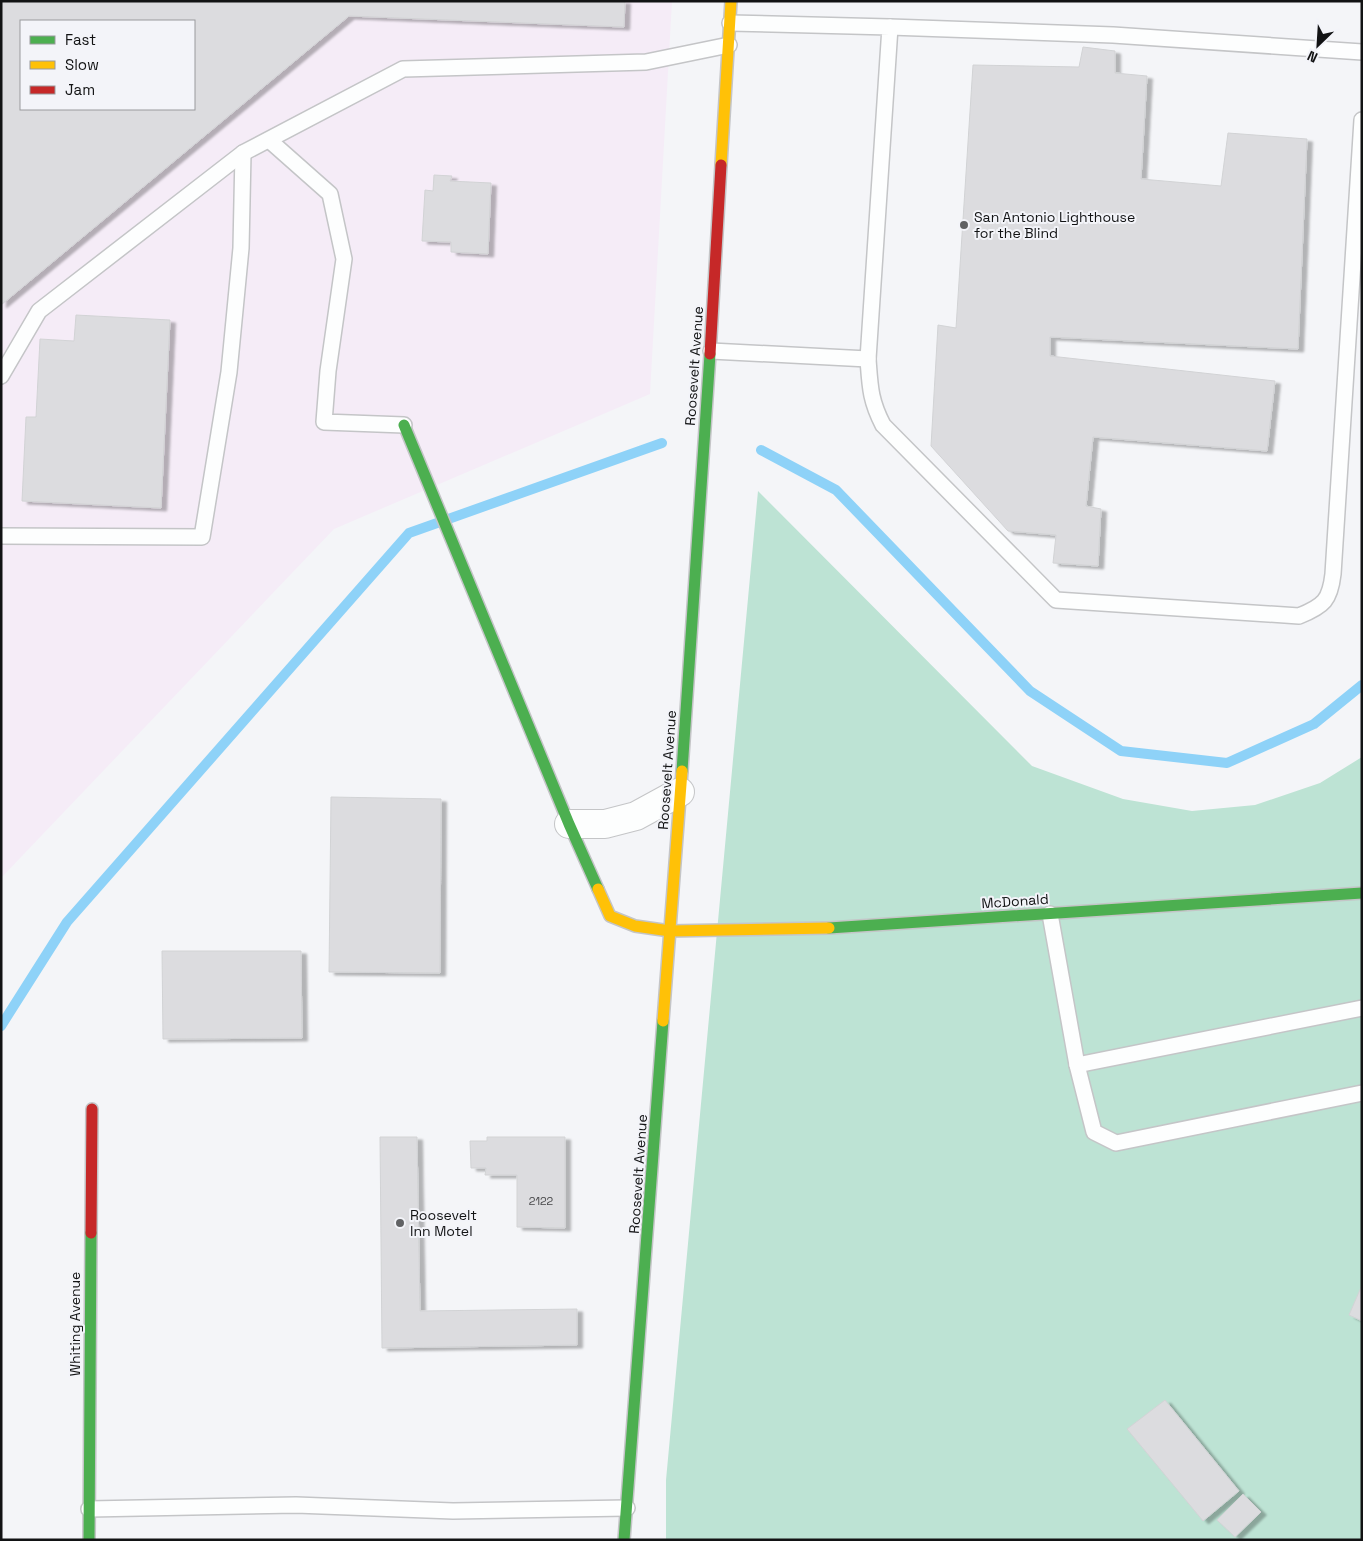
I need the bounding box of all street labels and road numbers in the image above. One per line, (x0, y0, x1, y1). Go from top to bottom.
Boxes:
street label: Roosevelt Avenue (681, 306, 707, 426)
street label: Roosevelt Avenue (654, 710, 680, 830)
street label: McDonald (981, 890, 1049, 912)
street label: Roosevelt Avenue (625, 1114, 651, 1234)
street label: Whiting Avenue (66, 1272, 84, 1376)

